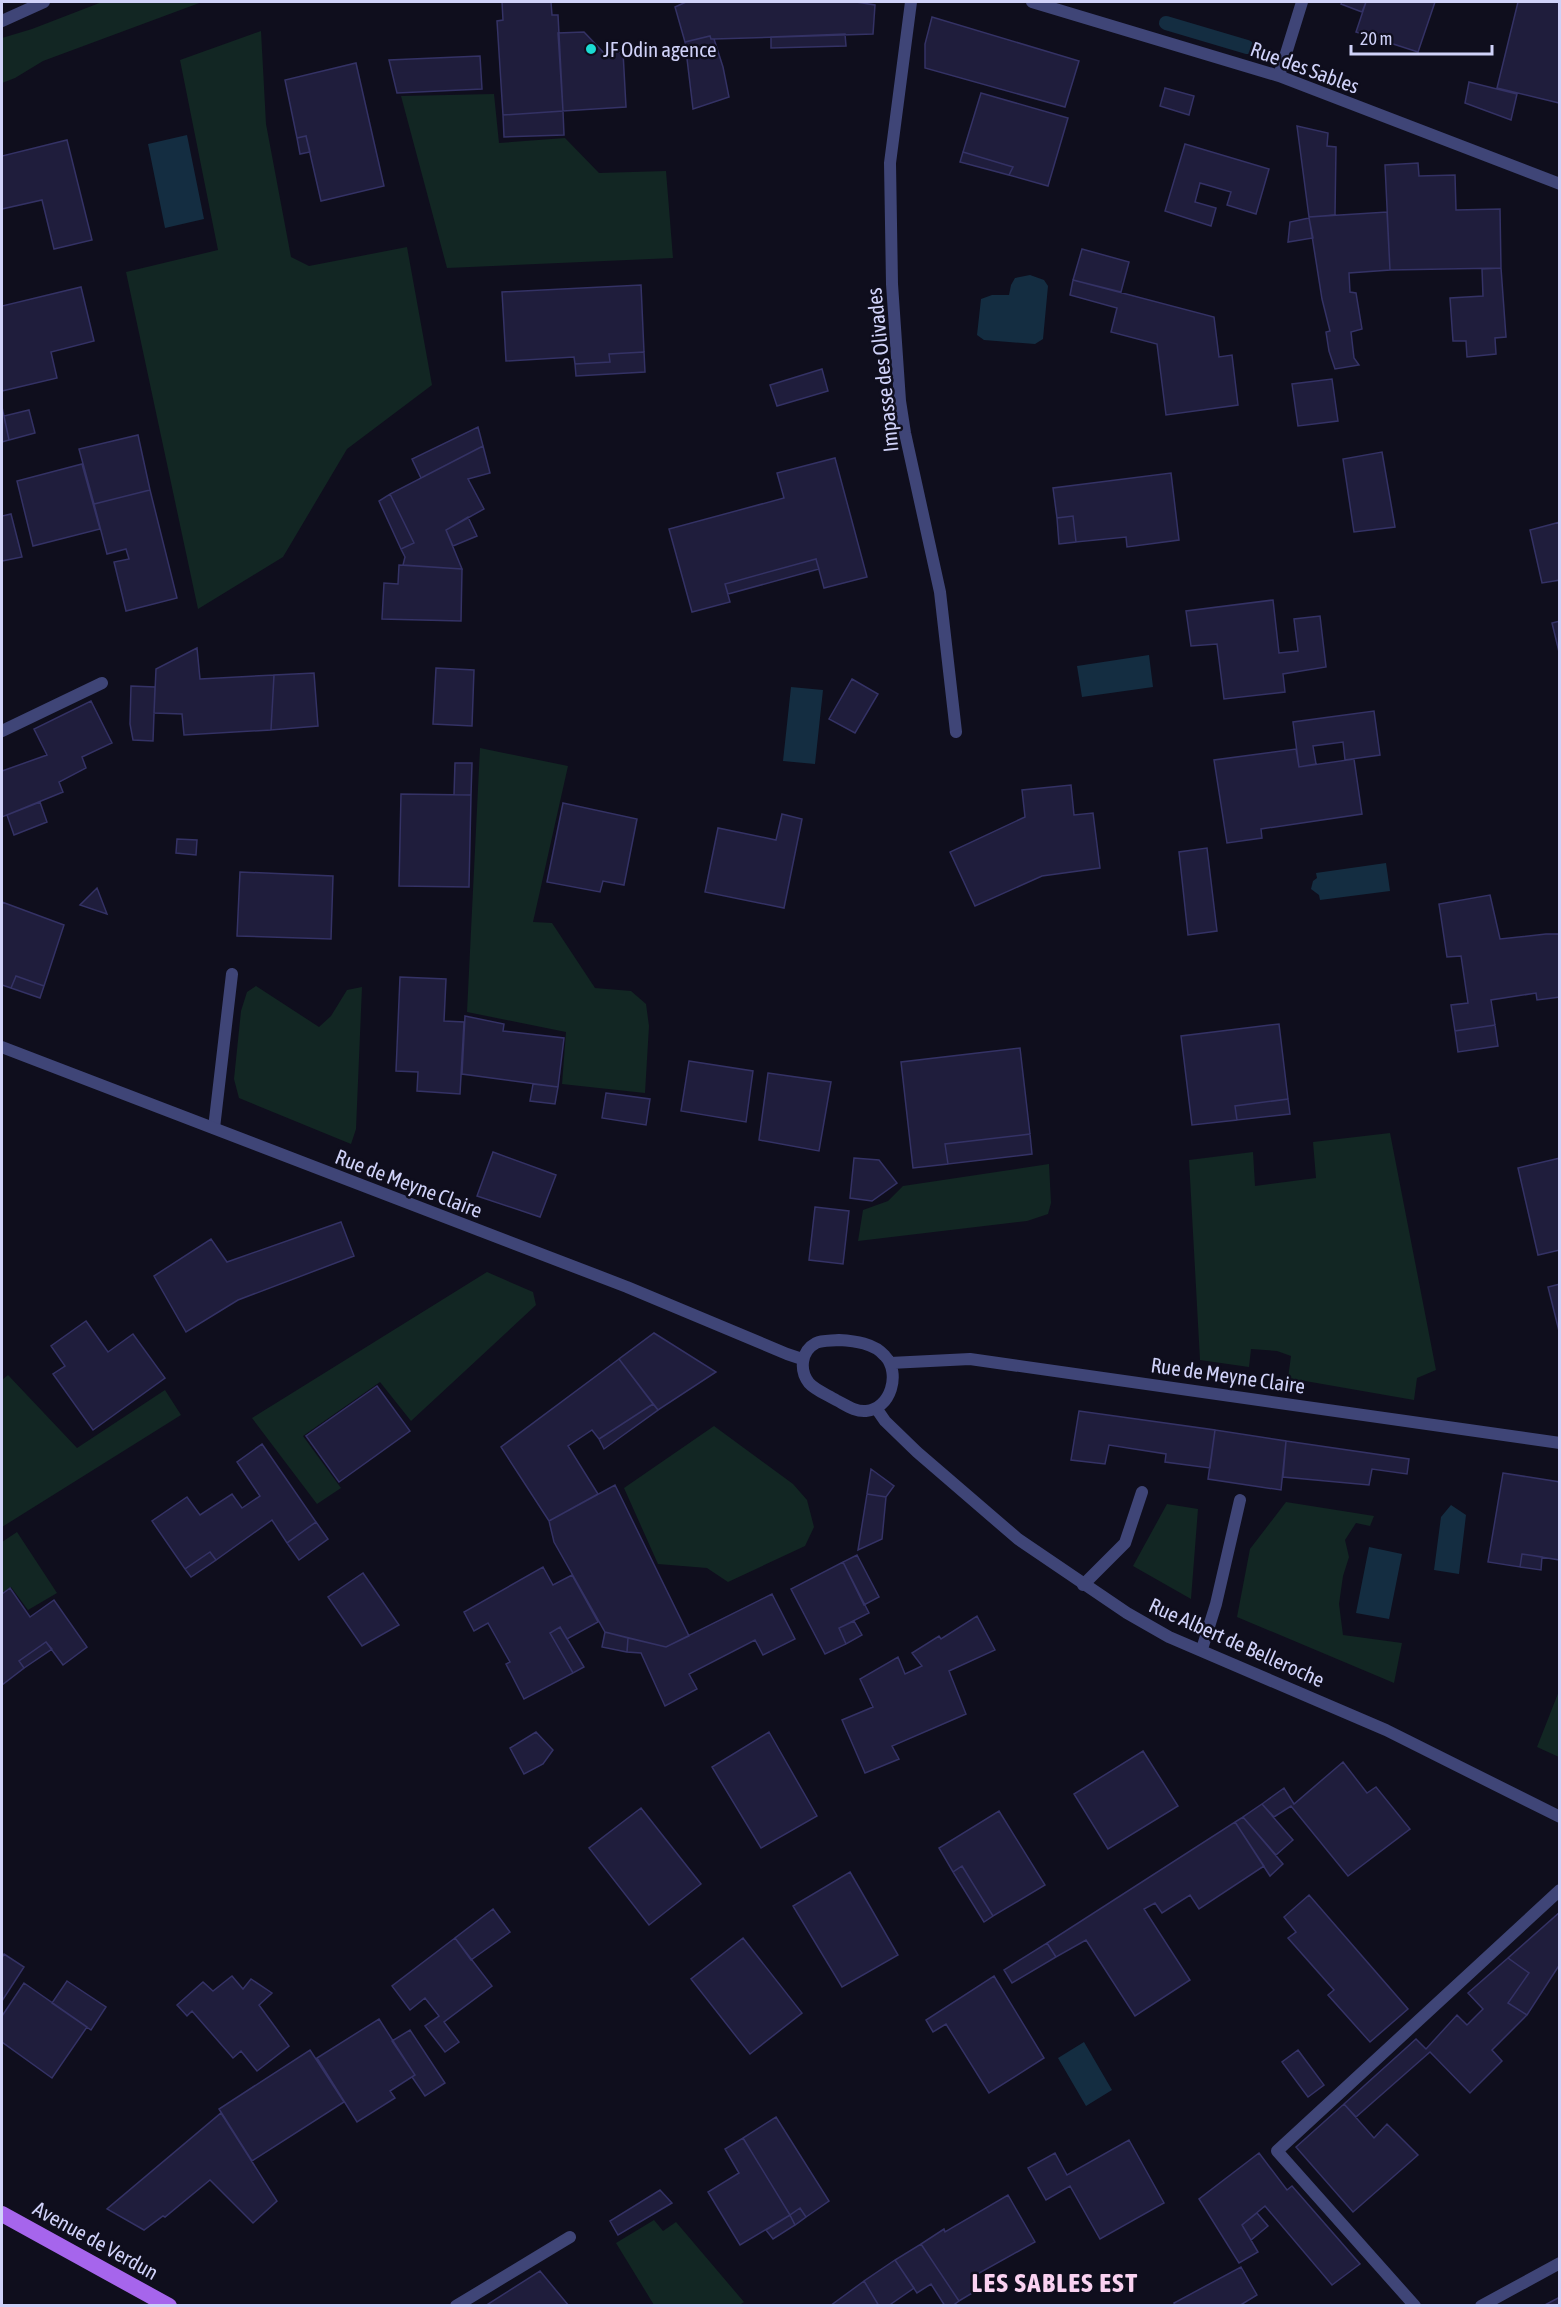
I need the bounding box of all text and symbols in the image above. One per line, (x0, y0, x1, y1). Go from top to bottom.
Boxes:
scale bar (1351, 18, 1492, 56)
text: 20 m (1360, 28, 1392, 49)
street label: Rue des Sables (1247, 36, 1363, 98)
place label: JF Odin agence (603, 37, 717, 61)
marker: JF Odin agence (584, 42, 598, 56)
street label: Impasse des Olivades (861, 287, 903, 453)
street label: Rue de Meyne Claire (332, 1144, 486, 1222)
street label: Rue de Meyne Claire (1149, 1352, 1307, 1398)
street label: Rue Albert de Belleroche (1146, 1593, 1328, 1691)
street label: Avenue de Verdun (29, 2196, 163, 2284)
district label: LES SABLES EST (971, 2267, 1139, 2298)

